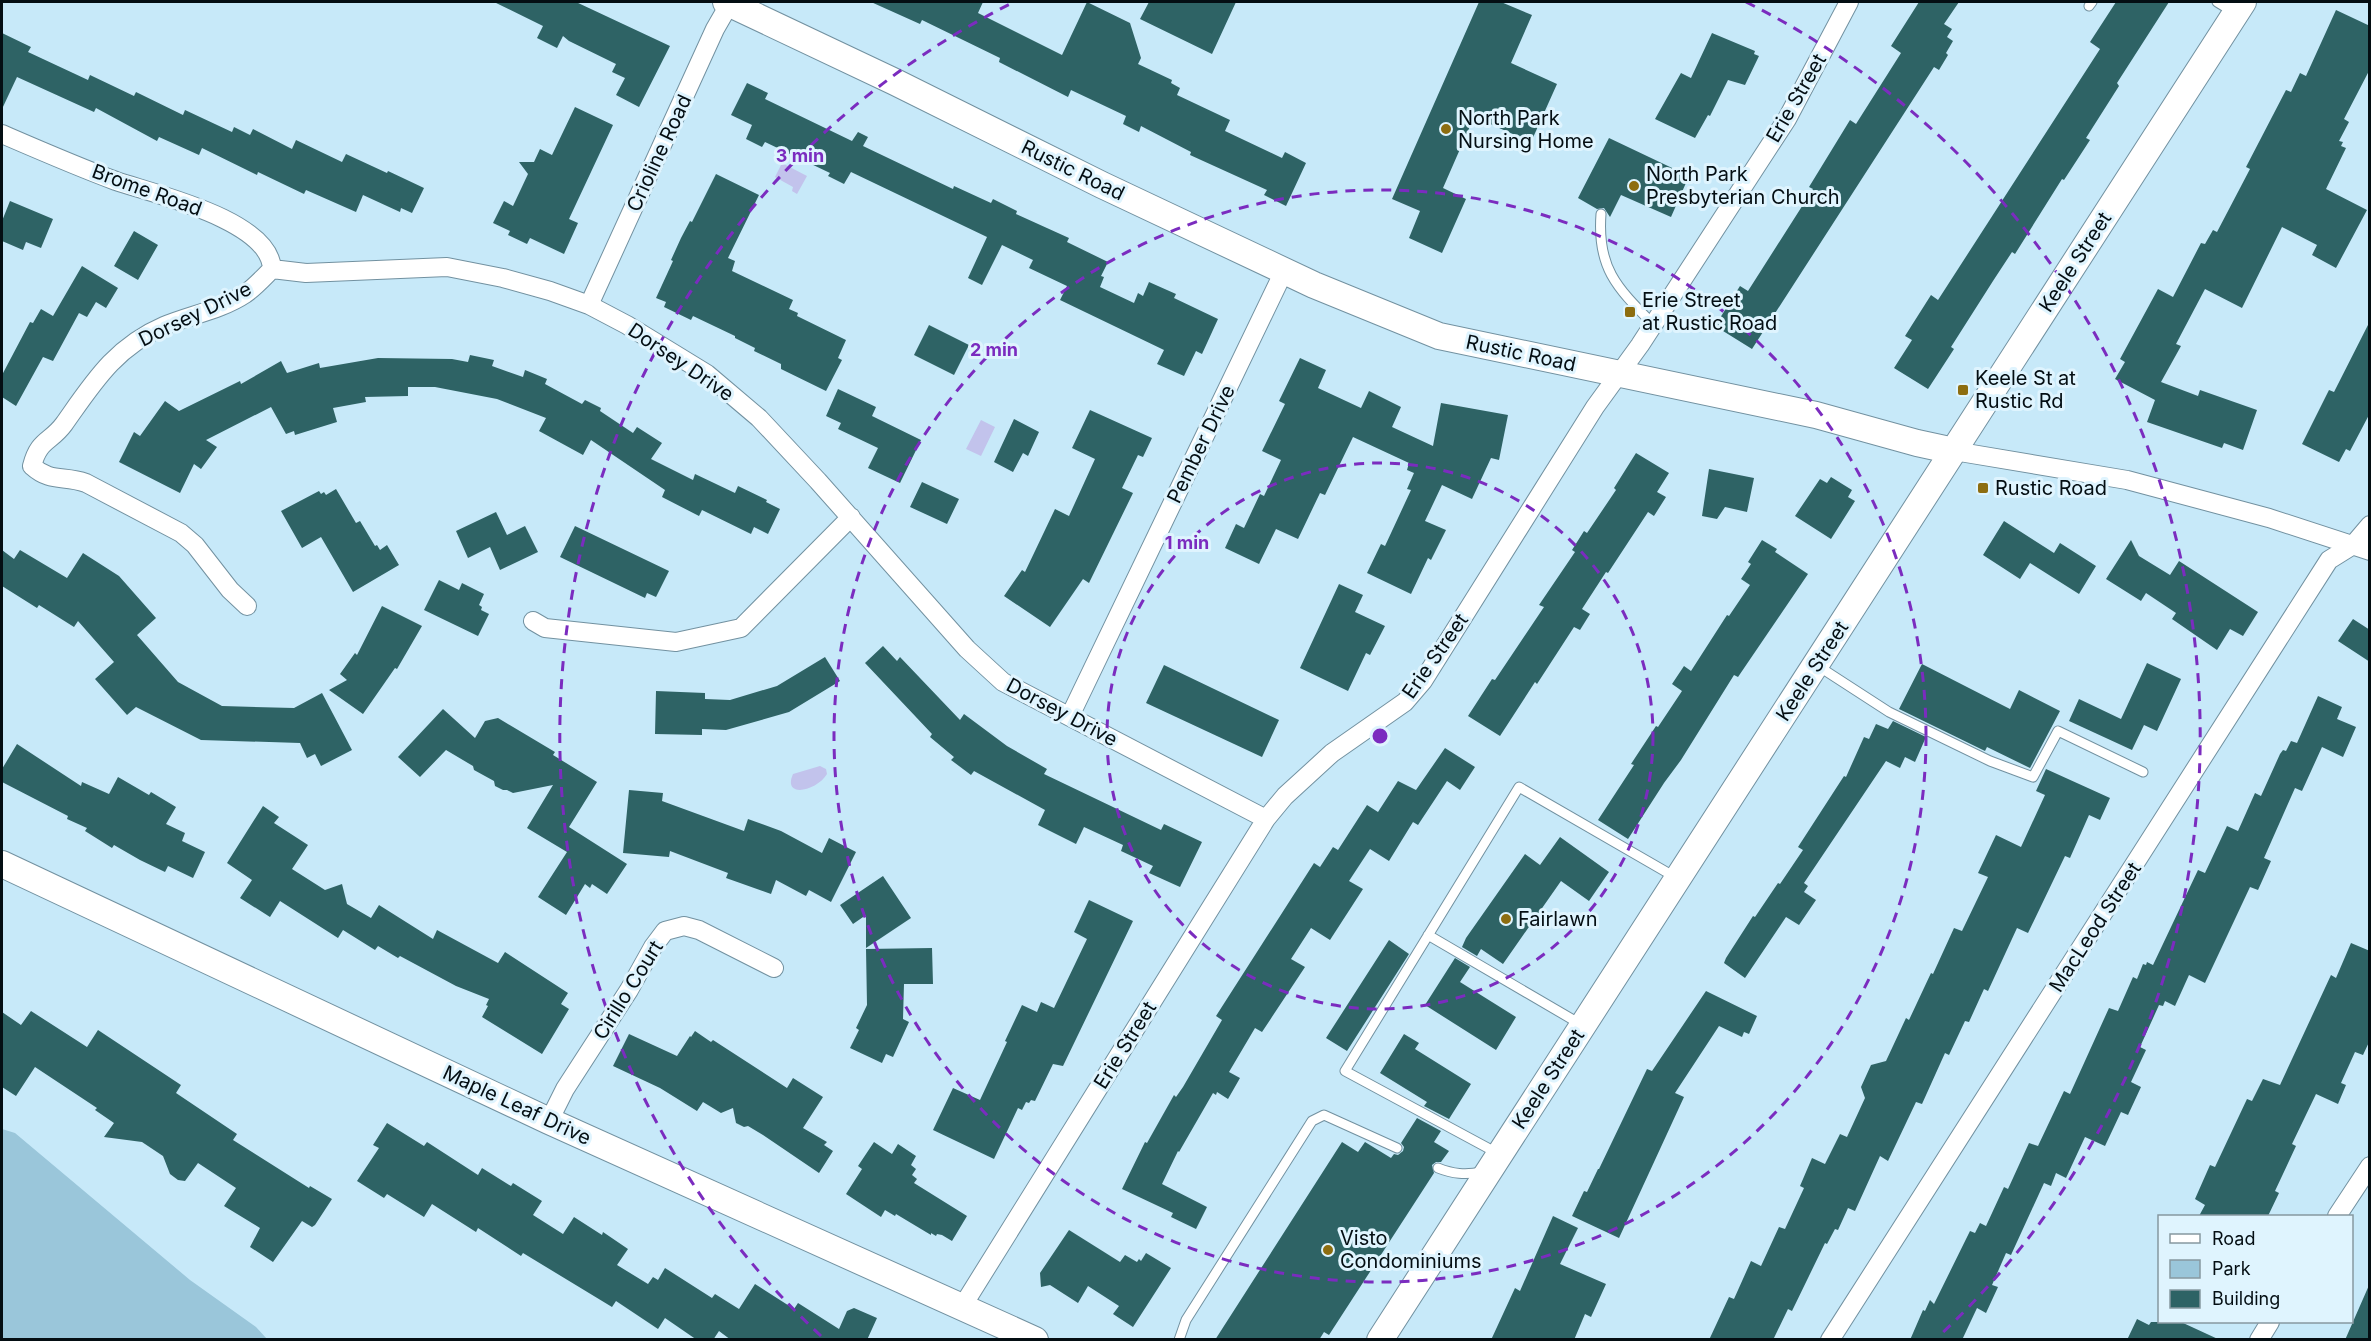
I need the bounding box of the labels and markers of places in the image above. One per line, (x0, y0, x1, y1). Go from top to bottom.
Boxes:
place label: North Park Nursing Home (1458, 106, 1594, 153)
marker: North Park Nursing Home (1439, 122, 1453, 136)
place label: North Park Presbyterian Church (1646, 162, 1840, 209)
marker: North Park Presbyterian Church (1627, 179, 1641, 193)
place label: Erie Street at Rustic Road (1642, 288, 1777, 335)
marker: Erie Street at Rustic Road (1623, 305, 1637, 319)
place label: Keele St at Rustic Rd (1975, 366, 2076, 413)
marker: Keele St at Rustic Rd (1956, 383, 1970, 397)
place label: Rustic Road (1995, 476, 2107, 500)
marker: Rustic Road (1976, 481, 1990, 495)
centre of rings (1370, 726, 1390, 746)
place label: Fairlawn (1518, 907, 1598, 931)
marker: Fairlawn (1499, 912, 1513, 926)
place label: Visto Condominiums (1340, 1226, 1482, 1273)
marker: Visto Condominiums (1321, 1243, 1335, 1257)

